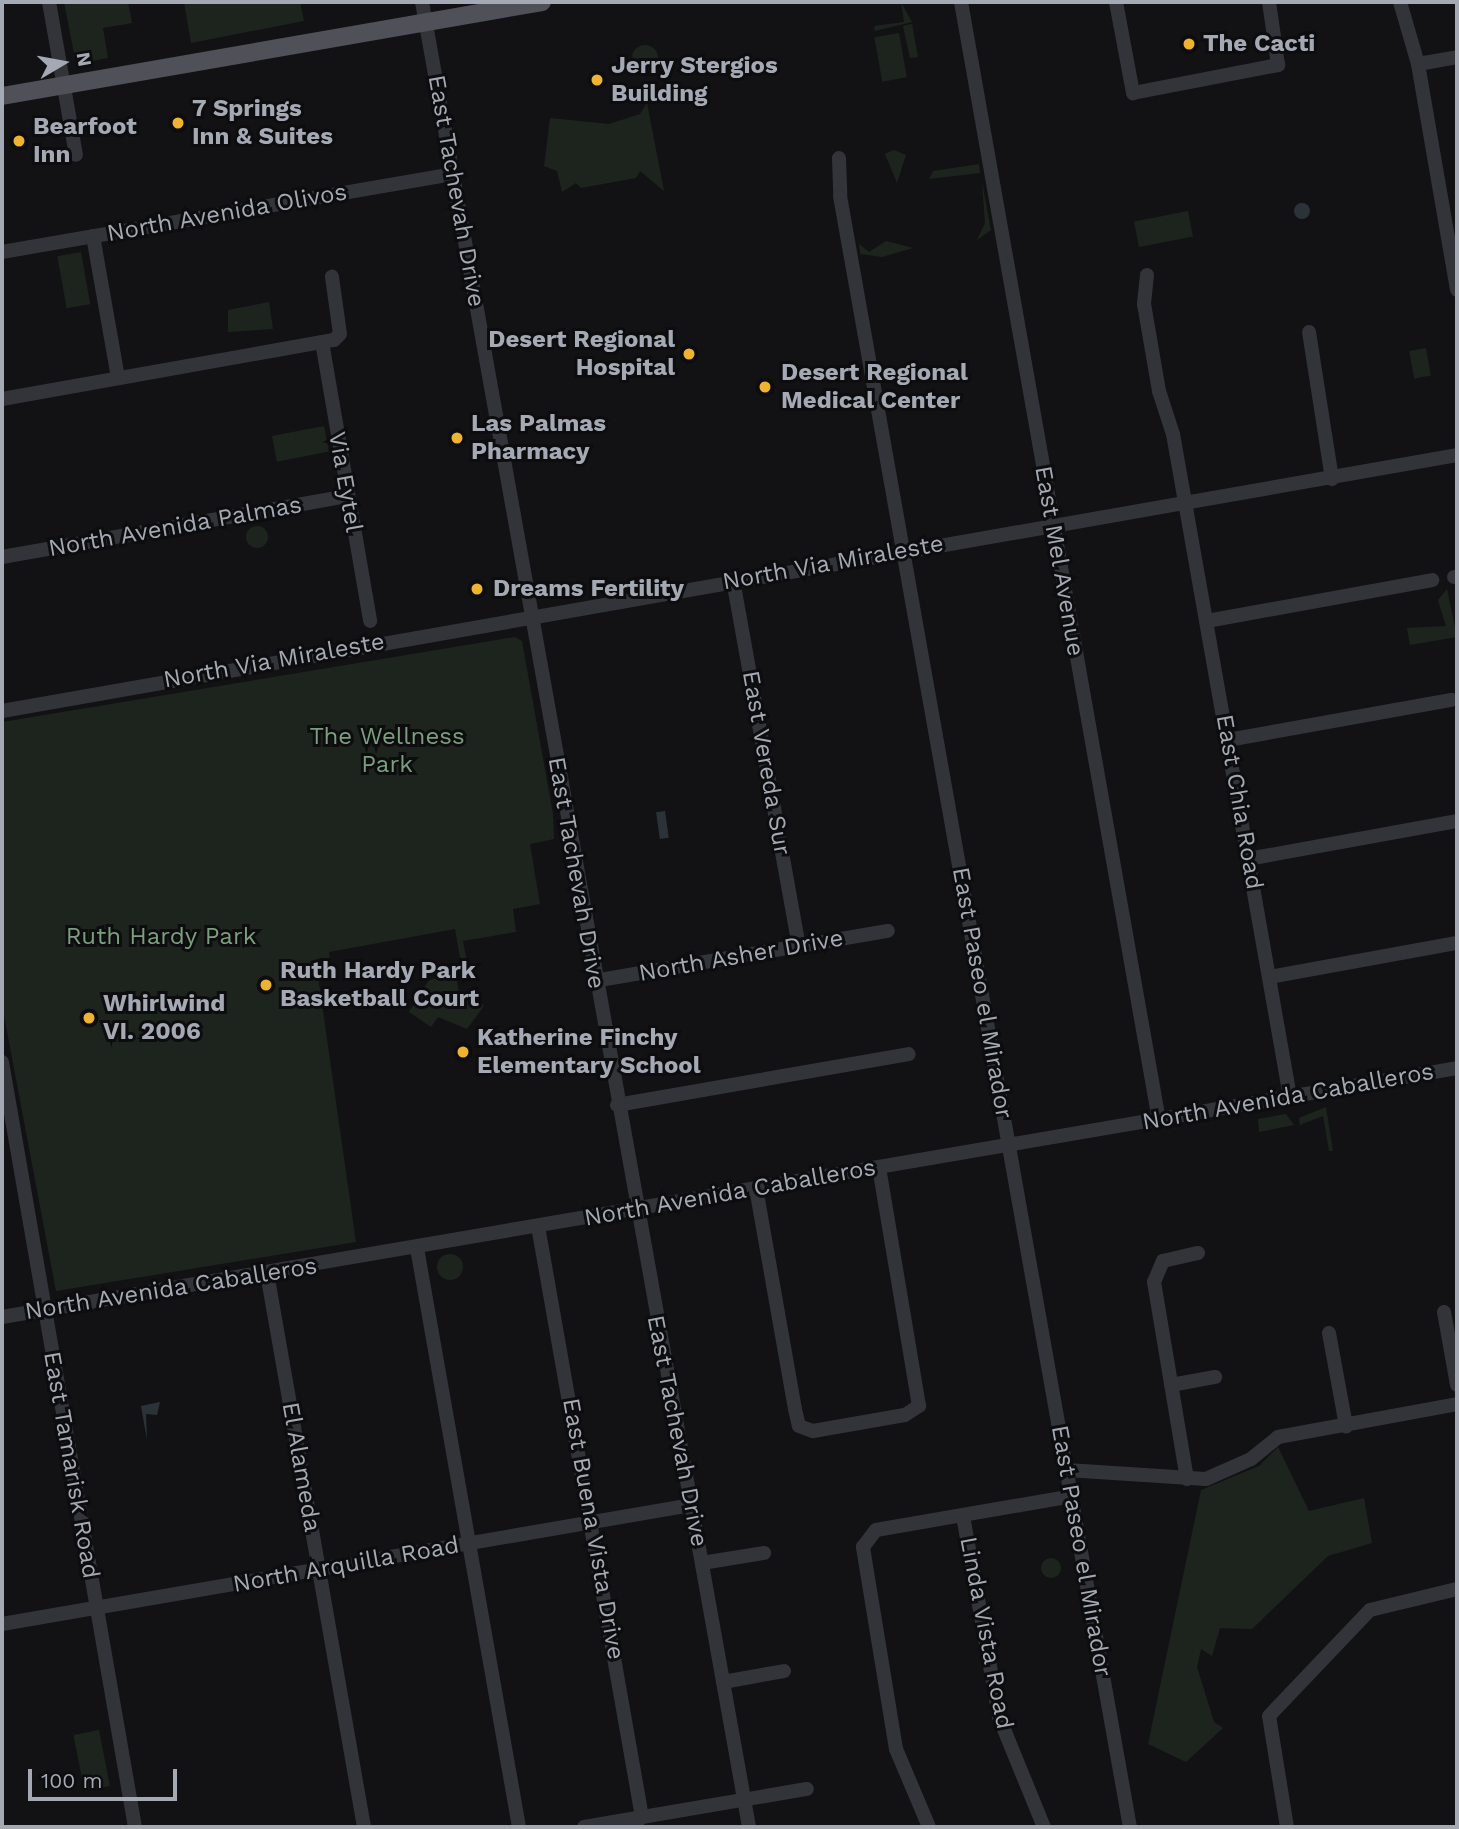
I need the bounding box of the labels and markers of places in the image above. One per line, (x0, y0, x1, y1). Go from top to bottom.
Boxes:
place label: The Cacti (1203, 30, 1315, 58)
marker: The Cacti (1181, 36, 1197, 52)
place label: Jerry Stergios Building (611, 52, 778, 108)
marker: Jerry Stergios Building (589, 72, 605, 88)
place label: 7 Springs Inn & Suites (192, 95, 333, 151)
place label: Bearfoot Inn (33, 113, 137, 169)
marker: 7 Springs Inn & Suites (170, 115, 186, 131)
marker: Bearfoot Inn (11, 133, 27, 149)
place label: Desert Regional Hospital (488, 326, 675, 382)
marker: Desert Regional Hospital (681, 346, 697, 362)
place label: Desert Regional Medical Center (781, 359, 968, 415)
marker: Desert Regional Medical Center (755, 377, 775, 397)
place label: Las Palmas Pharmacy (471, 410, 606, 466)
marker: Las Palmas Pharmacy (449, 430, 465, 446)
place label: Dreams Fertility (493, 575, 684, 603)
marker: Dreams Fertility (467, 579, 487, 599)
place label: Ruth Hardy Park Basketball Court (280, 957, 479, 1013)
marker: Ruth Hardy Park Basketball Court (258, 977, 274, 993)
place label: Whirlwind VI. 2006 (103, 990, 225, 1046)
marker: Whirlwind VI. 2006 (81, 1010, 97, 1026)
place label: Katherine Finchy Elementary School (477, 1024, 701, 1080)
marker: Katherine Finchy Elementary School (455, 1044, 471, 1060)

